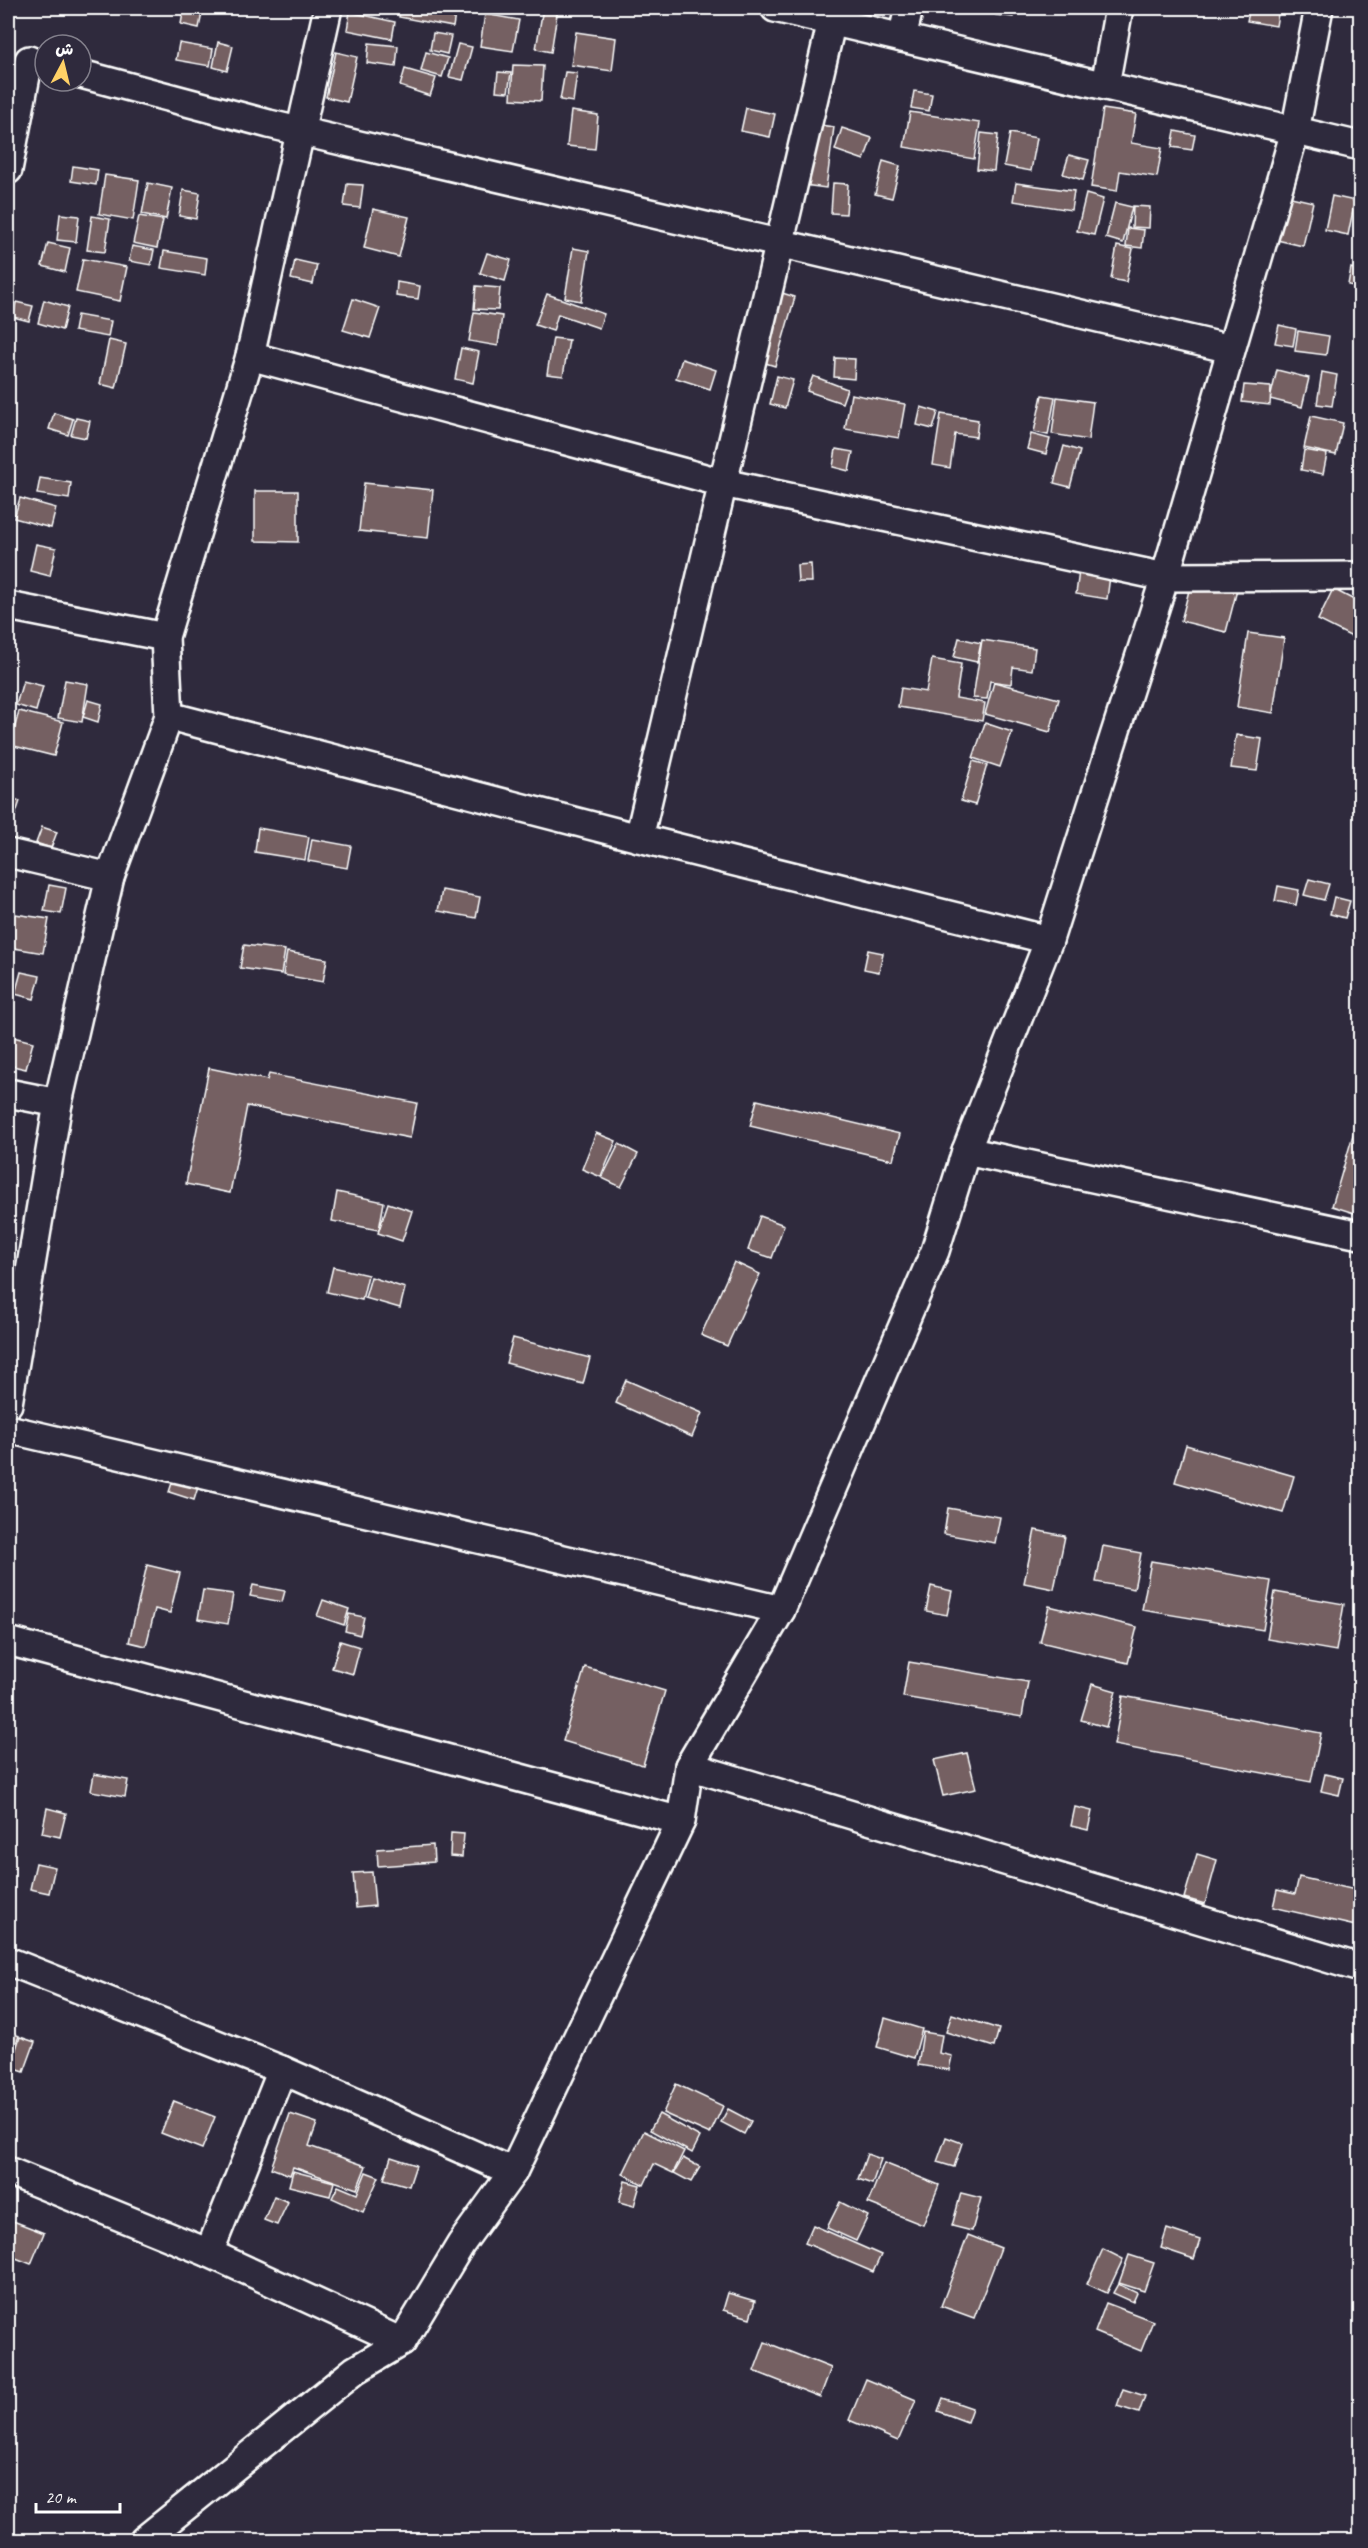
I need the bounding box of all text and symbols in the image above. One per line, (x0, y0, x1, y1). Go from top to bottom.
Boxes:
north arrow (33, 33, 93, 93)
text: ش (55, 38, 75, 60)
scale bar (36, 2476, 120, 2514)
text: 20 m (45, 2486, 78, 2508)

